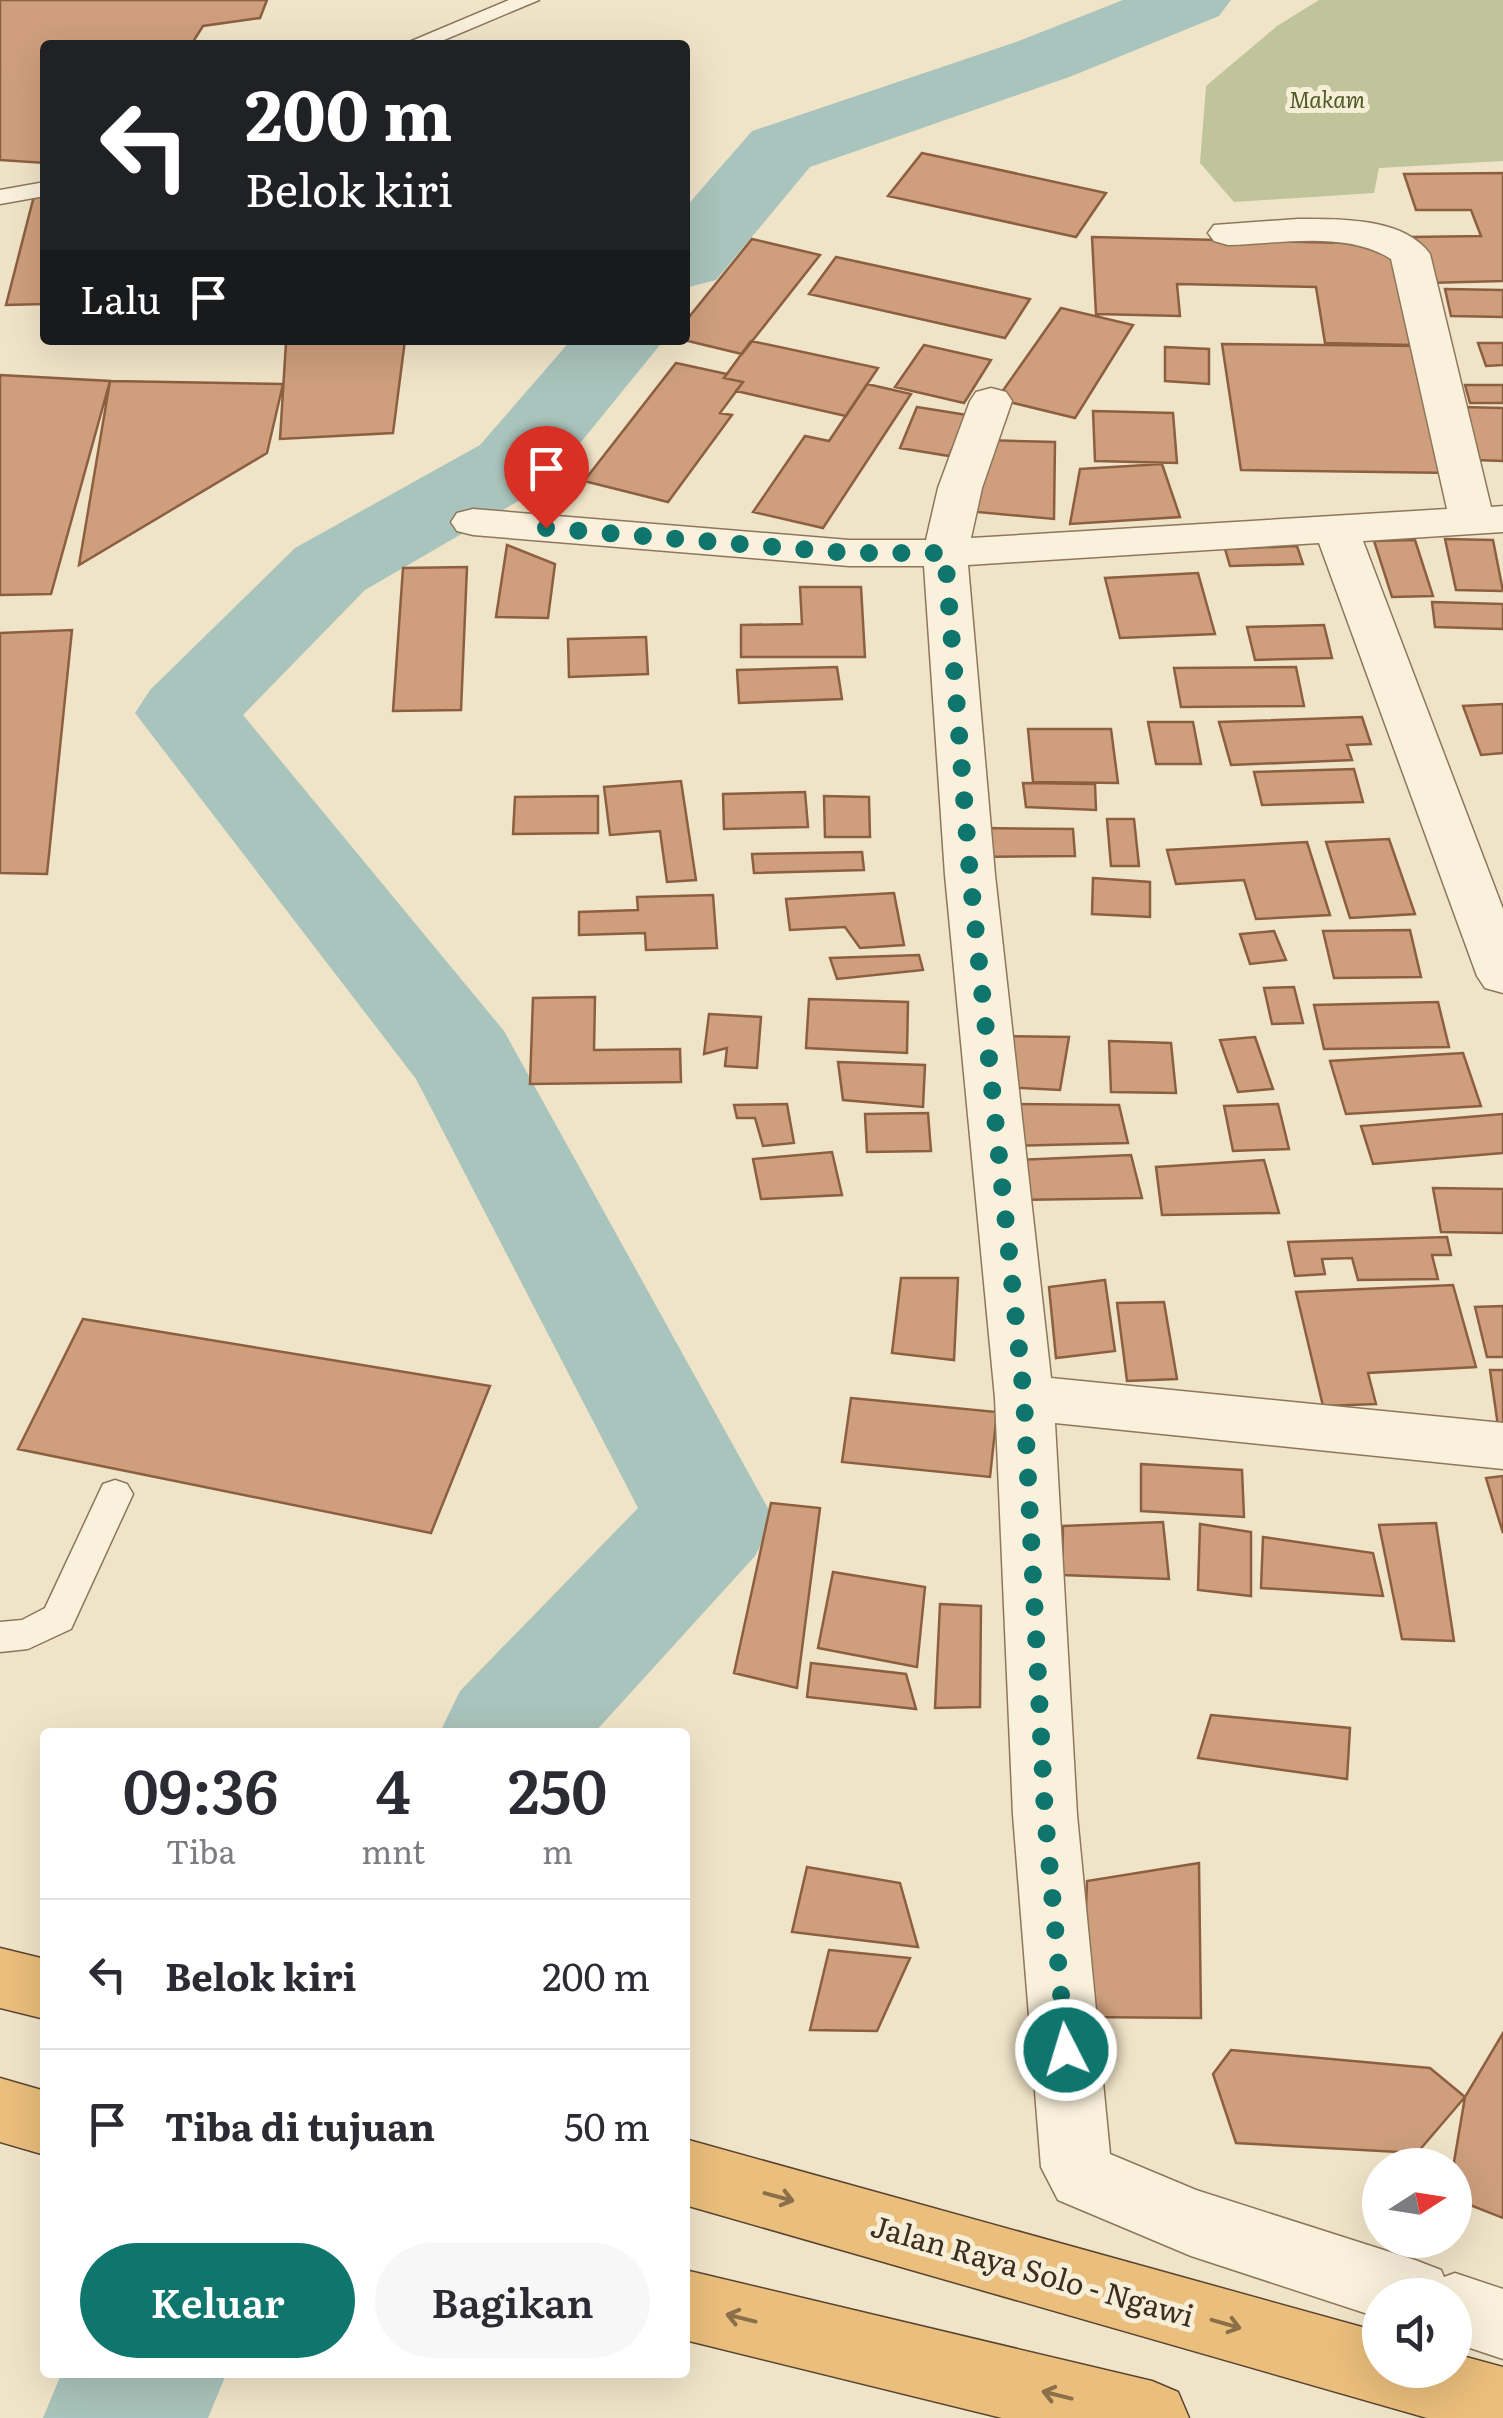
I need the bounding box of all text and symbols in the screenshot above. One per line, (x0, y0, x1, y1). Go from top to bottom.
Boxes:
text: 200 m (245, 59, 453, 163)
icon: left (80, 80, 210, 210)
park label: Makam (1289, 82, 1365, 115)
text: Belok kiri (245, 154, 453, 221)
text: Lalu (80, 269, 161, 326)
icon: arrive (181, 270, 236, 325)
pin (504, 426, 589, 529)
icon: arrive (519, 441, 574, 496)
text: 09:36 (123, 1743, 278, 1832)
text: 4 (376, 1743, 411, 1832)
text: 250 (508, 1743, 607, 1832)
text: Tiba (166, 1826, 236, 1874)
text: mnt (361, 1826, 425, 1874)
text: m (542, 1826, 573, 1874)
text: Belok kiri (165, 1946, 356, 2003)
text: 200 m (542, 1946, 650, 2003)
icon: left (80, 1947, 135, 2002)
position arrow (1014, 1998, 1118, 2102)
text: Tiba di tujuan (165, 2096, 435, 2153)
text: 50 m (564, 2096, 650, 2153)
icon: arrive (80, 2097, 135, 2152)
north arrow (1362, 2148, 1472, 2258)
map controls (1362, 2148, 1472, 2388)
one-way arrow (763, 2189, 794, 2208)
street label: Jalan Raya Solo - Ngawi (866, 2202, 1200, 2336)
button: Keluar (80, 2243, 355, 2358)
button: Bagikan (375, 2243, 650, 2358)
button: sound (1362, 2278, 1472, 2388)
one-way arrow (726, 2308, 758, 2326)
one-way arrow (1210, 2316, 1242, 2334)
one-way arrow (1042, 2384, 1073, 2403)

